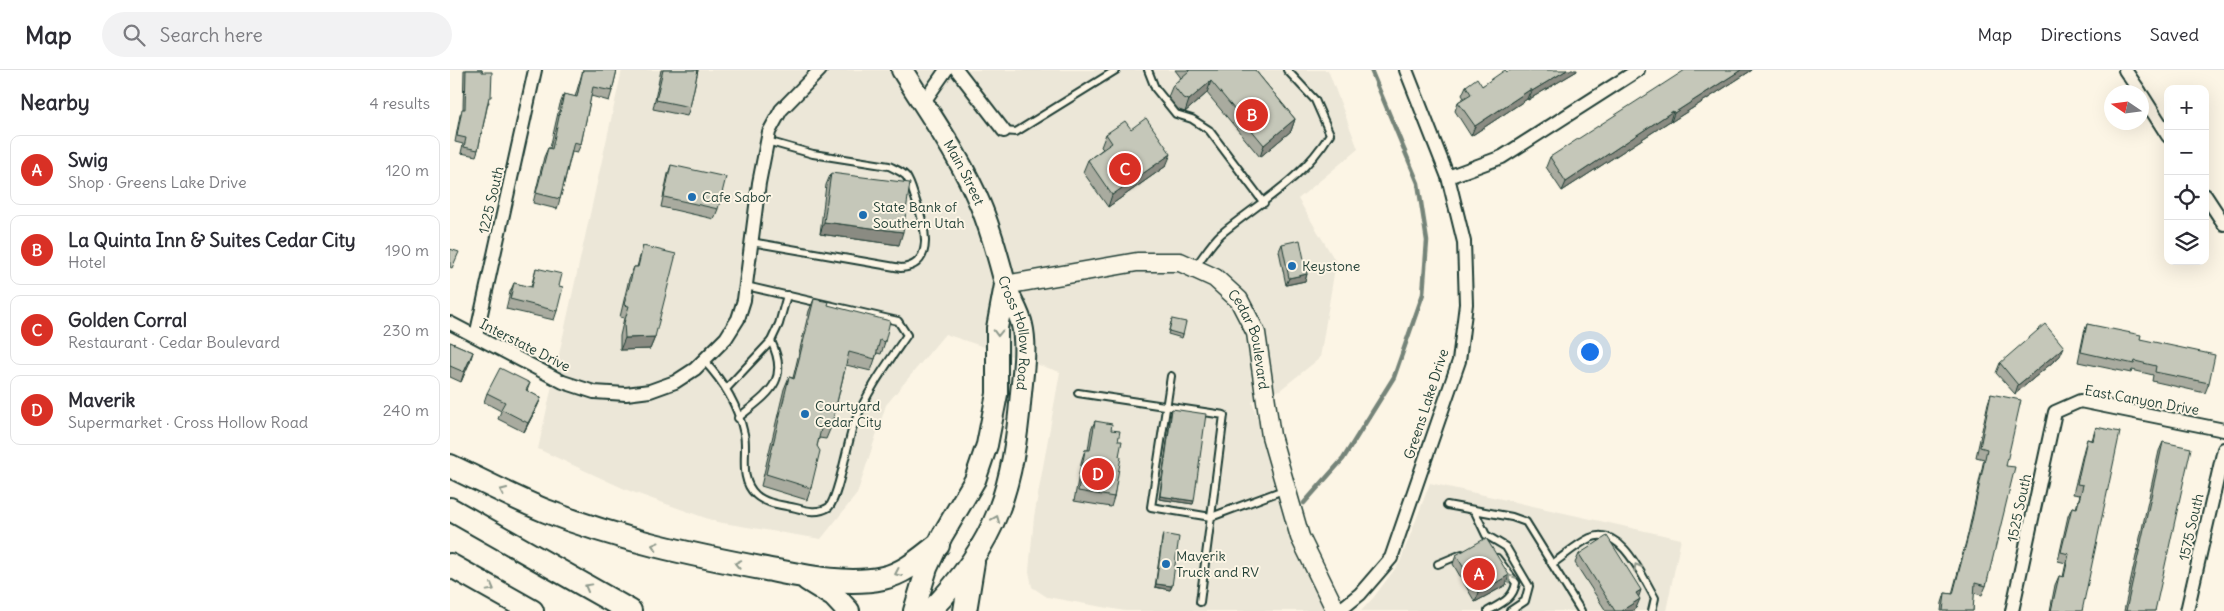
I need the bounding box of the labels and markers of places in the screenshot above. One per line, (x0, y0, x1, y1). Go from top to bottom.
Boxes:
pin: B (1236, 96, 1268, 134)
pin: C (1109, 150, 1141, 188)
place label: Cafe Sabor (702, 188, 772, 206)
marker: Cafe Sabor (686, 191, 698, 203)
place label: State Bank of Southern Utah (873, 198, 965, 232)
marker: State Bank of Southern Utah (857, 209, 869, 221)
place label: Keystone (1302, 257, 1360, 275)
marker: Keystone (1286, 260, 1298, 272)
place label: Courtyard Cedar City (815, 397, 882, 431)
marker: Courtyard Cedar City (799, 408, 811, 420)
pin: D (1082, 455, 1114, 493)
place label: Maverik Truck and RV (1176, 547, 1259, 581)
pin: A (1463, 555, 1495, 593)
marker: Maverik Truck and RV (1160, 558, 1172, 570)

